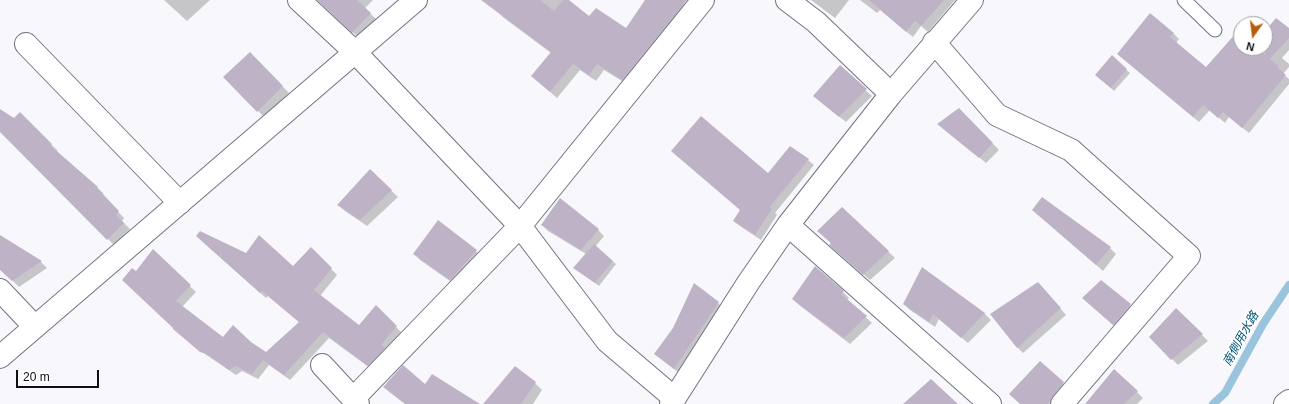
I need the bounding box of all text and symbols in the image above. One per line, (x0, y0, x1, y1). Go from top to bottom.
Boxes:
north arrow (1233, 16, 1273, 56)
text: N (1245, 40, 1256, 53)
water label: 南側用水路 (1220, 309, 1262, 369)
scale bar (18, 362, 101, 388)
text: 20 m (23, 370, 50, 384)

